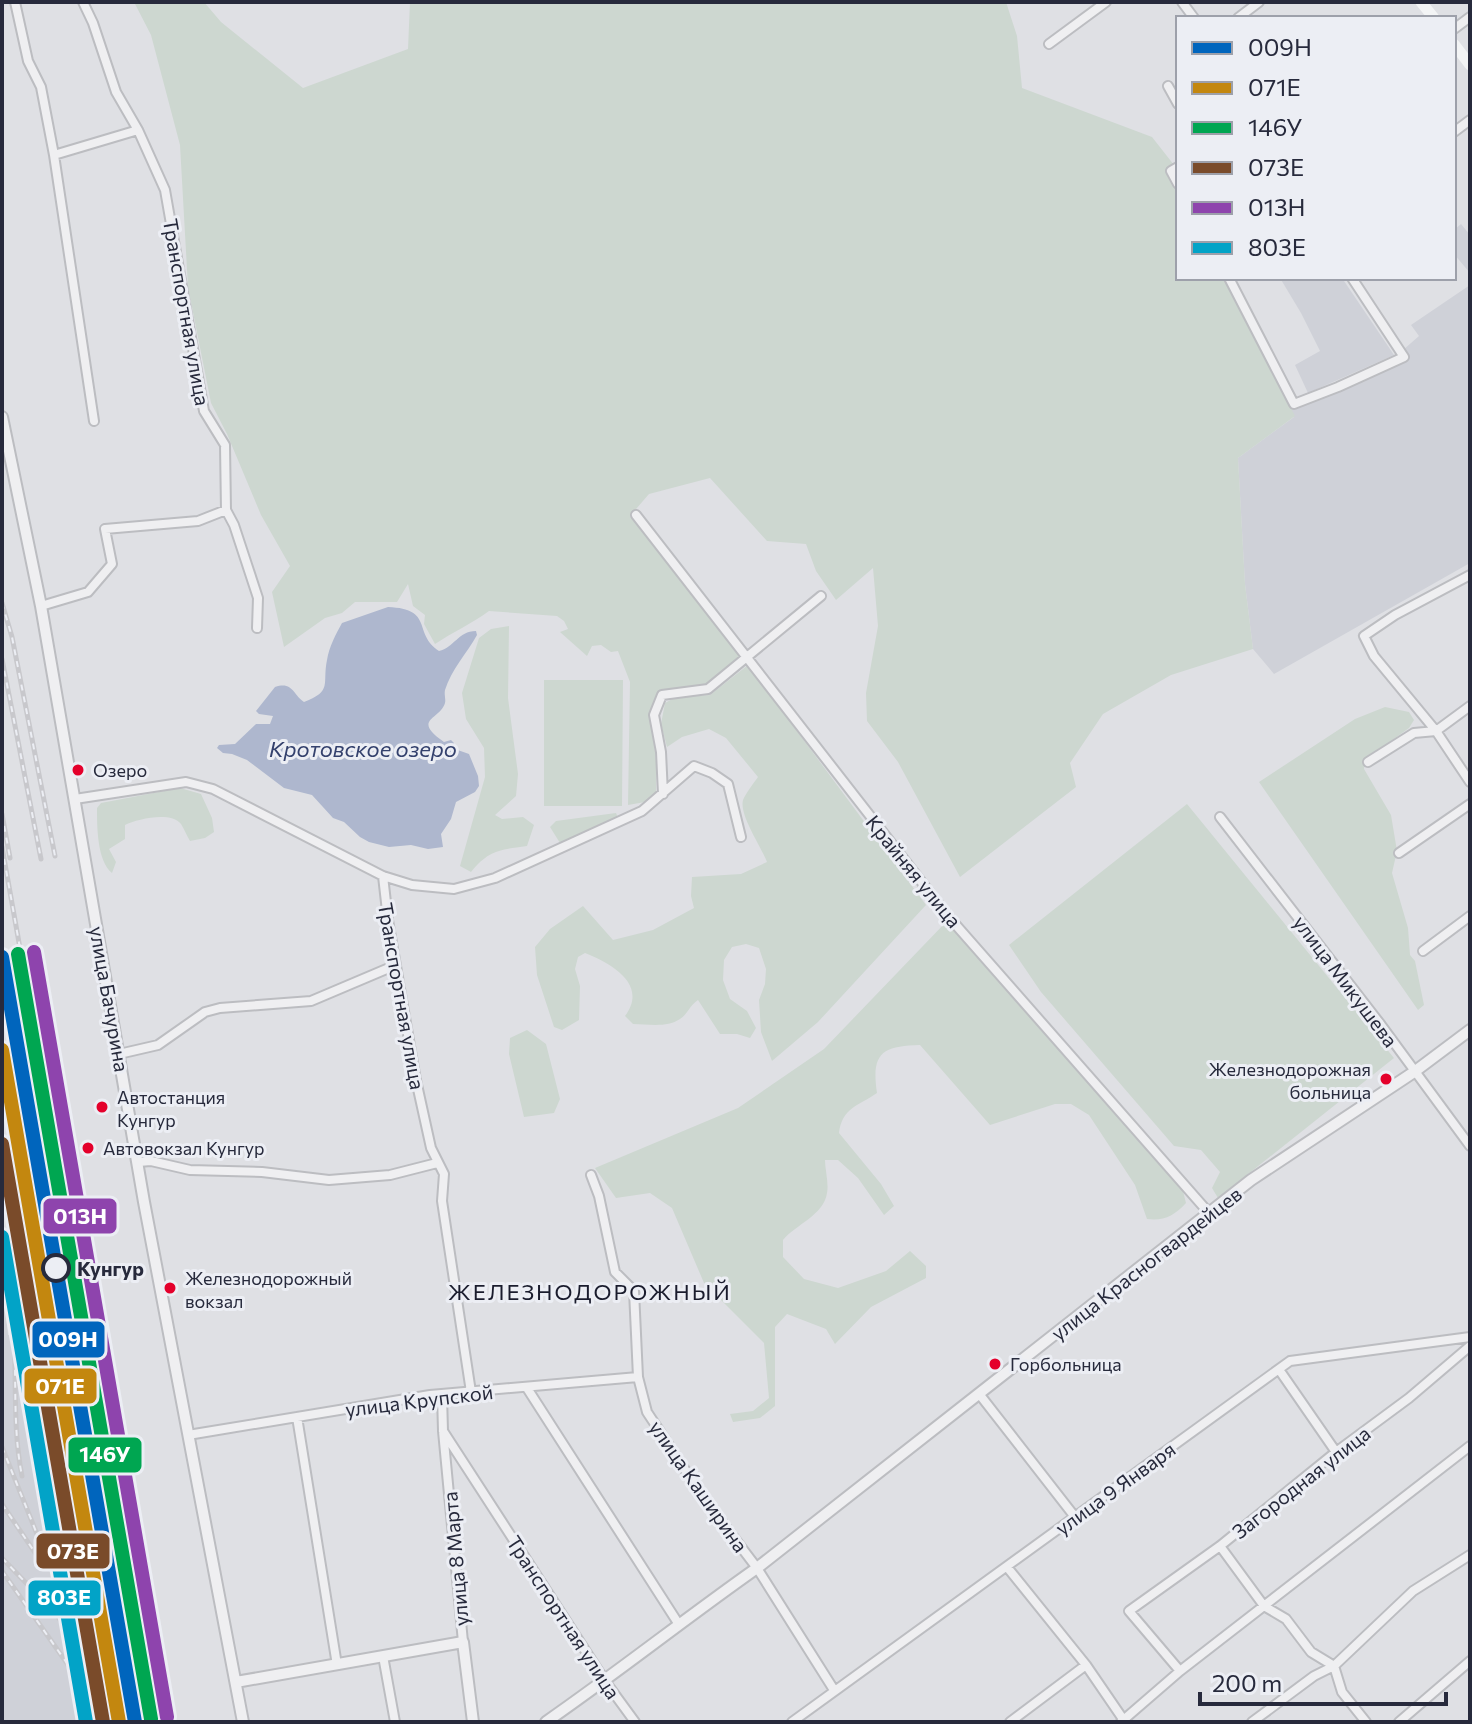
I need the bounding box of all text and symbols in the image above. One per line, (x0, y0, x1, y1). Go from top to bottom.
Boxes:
legend (1176, 16, 1456, 280)
text: 009Н (1248, 32, 1312, 61)
text: 071Е (1248, 72, 1301, 101)
text: 146У (1248, 112, 1303, 141)
text: 073Е (1248, 152, 1304, 181)
text: 013Н (1248, 192, 1306, 221)
street label: Транспортная улица (159, 217, 215, 407)
text: 803Е (1248, 232, 1306, 261)
water label: Кротовское озеро (269, 735, 457, 762)
place label: Озеро (93, 759, 147, 781)
marker: Озеро (70, 762, 86, 778)
street label: Крайняя улица (861, 810, 967, 932)
street label: Транспортная улица (374, 901, 430, 1091)
street label: улица Микушева (1289, 911, 1403, 1051)
street label: улица Бачурина (85, 924, 135, 1074)
place label: Железнодорожная больница (1209, 1058, 1371, 1103)
marker: Железнодорожная больница (1378, 1071, 1394, 1087)
place label: Автостанция Кунгур (117, 1086, 225, 1131)
marker: Автостанция Кунгур (94, 1099, 110, 1115)
place label: Автовокзал Кунгур (103, 1137, 265, 1159)
marker: Автовокзал Кунгур (80, 1140, 96, 1156)
street label: улица Красногвардейцев (1046, 1181, 1246, 1345)
line badge: 013Н (42, 1197, 118, 1235)
text: 013Н (53, 1202, 107, 1229)
marker: Кунгур (42, 1254, 70, 1282)
place label: Кунгур (77, 1256, 144, 1280)
place label: Железнодорожный вокзал (185, 1267, 352, 1312)
district label: ЖЕЛЕЗНОДОРОЖНЫЙ (448, 1278, 732, 1305)
marker: Железнодорожный вокзал (162, 1280, 178, 1296)
line badge: 009Н (31, 1320, 106, 1359)
text: 009Н (38, 1325, 98, 1352)
place label: Горбольница (1010, 1353, 1122, 1375)
marker: Горбольница (987, 1356, 1003, 1372)
line badge: 071Е (23, 1367, 98, 1405)
text: 071Е (35, 1372, 85, 1399)
street label: улица Крупской (344, 1379, 494, 1421)
street label: улица Каширина (645, 1415, 753, 1557)
street label: Загородная улица (1227, 1421, 1375, 1543)
line badge: 146У (67, 1436, 143, 1474)
street label: улица 9 Января (1050, 1436, 1180, 1540)
text: 146У (79, 1440, 131, 1467)
street label: улица 8 Марта (437, 1491, 473, 1627)
street label: Транспортная улица (502, 1531, 626, 1703)
line badge: 073Е (35, 1532, 111, 1570)
text: 073Е (47, 1537, 99, 1564)
line badge: 803Е (27, 1579, 102, 1617)
text: 803Е (37, 1583, 91, 1610)
scale bar (1200, 1656, 1446, 1706)
text: 200 m (1212, 1668, 1282, 1697)

